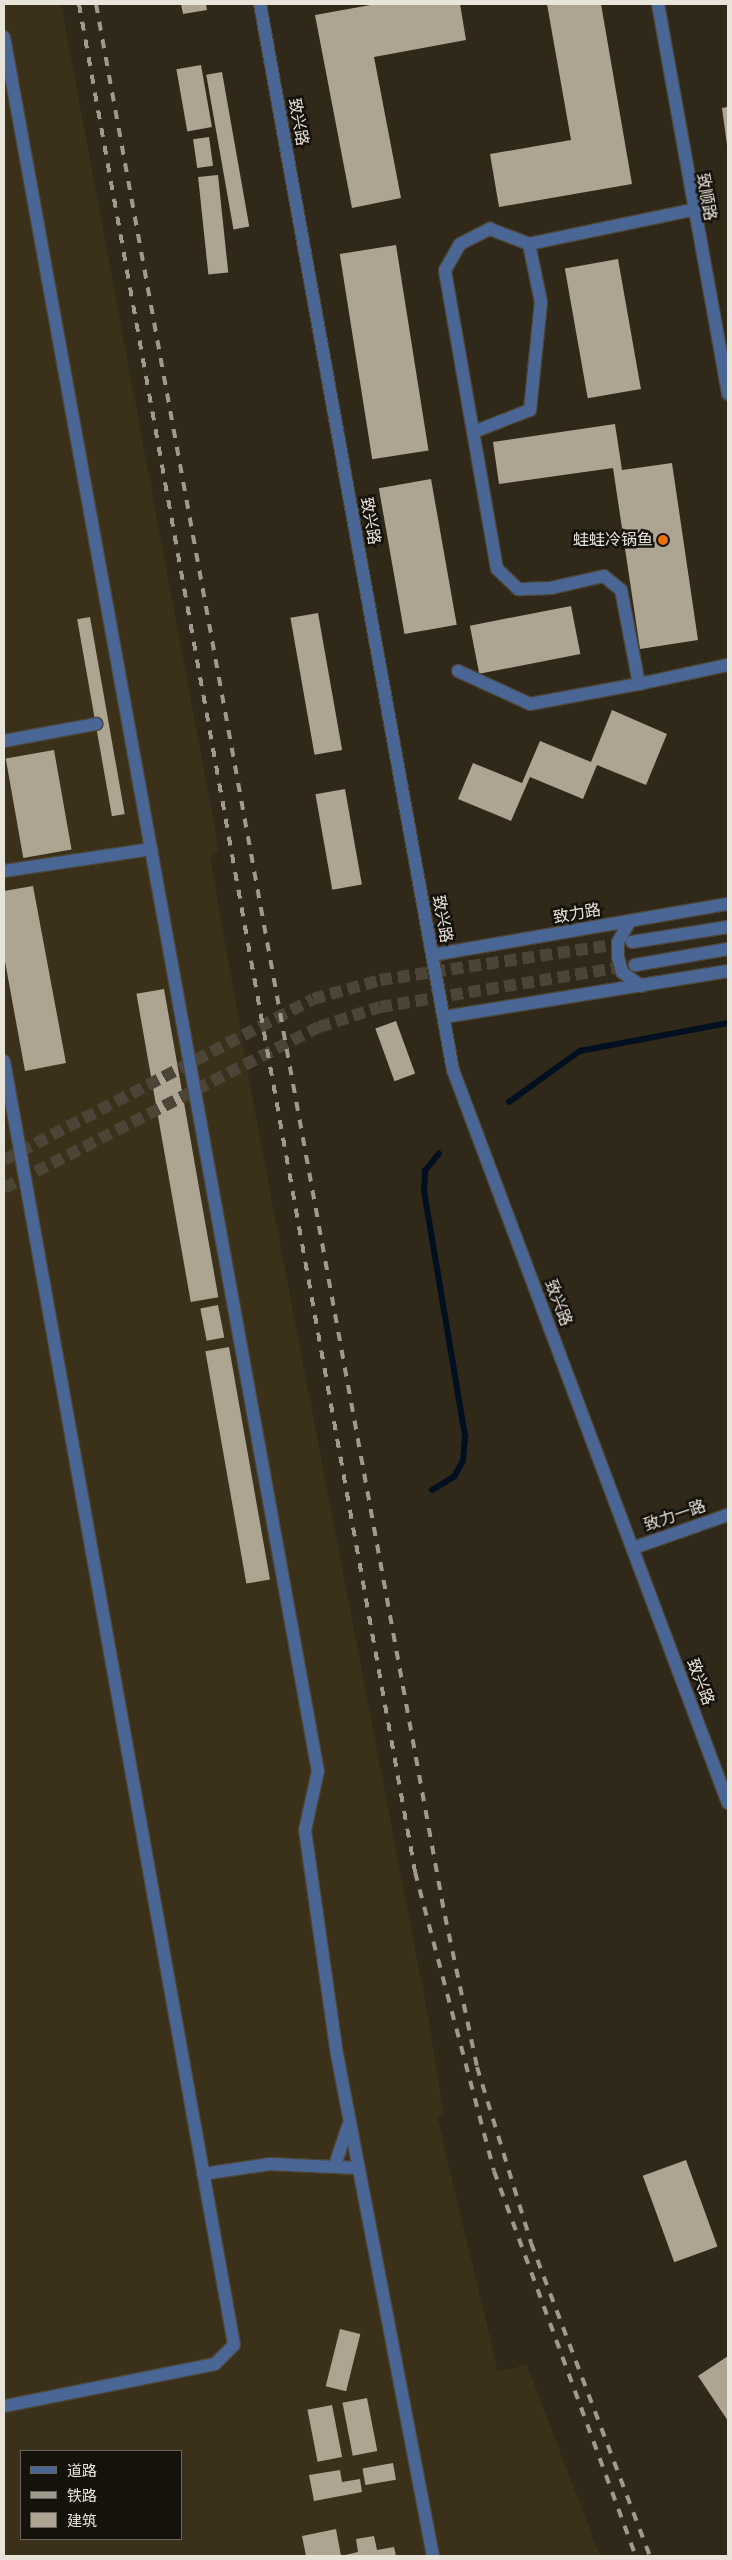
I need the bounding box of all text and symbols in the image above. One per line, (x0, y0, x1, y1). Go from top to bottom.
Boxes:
street label: 致兴路 (284, 97, 312, 147)
street label: 致顺路 (692, 172, 720, 222)
street label: 致兴路 (356, 496, 384, 546)
place label: 蛙蛙冷锅鱼 (573, 530, 653, 550)
marker: 蛙蛙冷锅鱼 (657, 534, 669, 546)
street label: 致兴路 (428, 894, 456, 944)
street label: 致力路 (552, 900, 602, 928)
street label: 致兴路 (540, 1277, 576, 1329)
street label: 致力一路 (642, 1497, 708, 1535)
street label: 致兴路 (682, 1656, 718, 1708)
legend (20, 2450, 182, 2540)
text: 道路 (67, 2462, 97, 2480)
text: 铁路 (67, 2487, 97, 2505)
text: 建筑 (67, 2512, 97, 2530)

